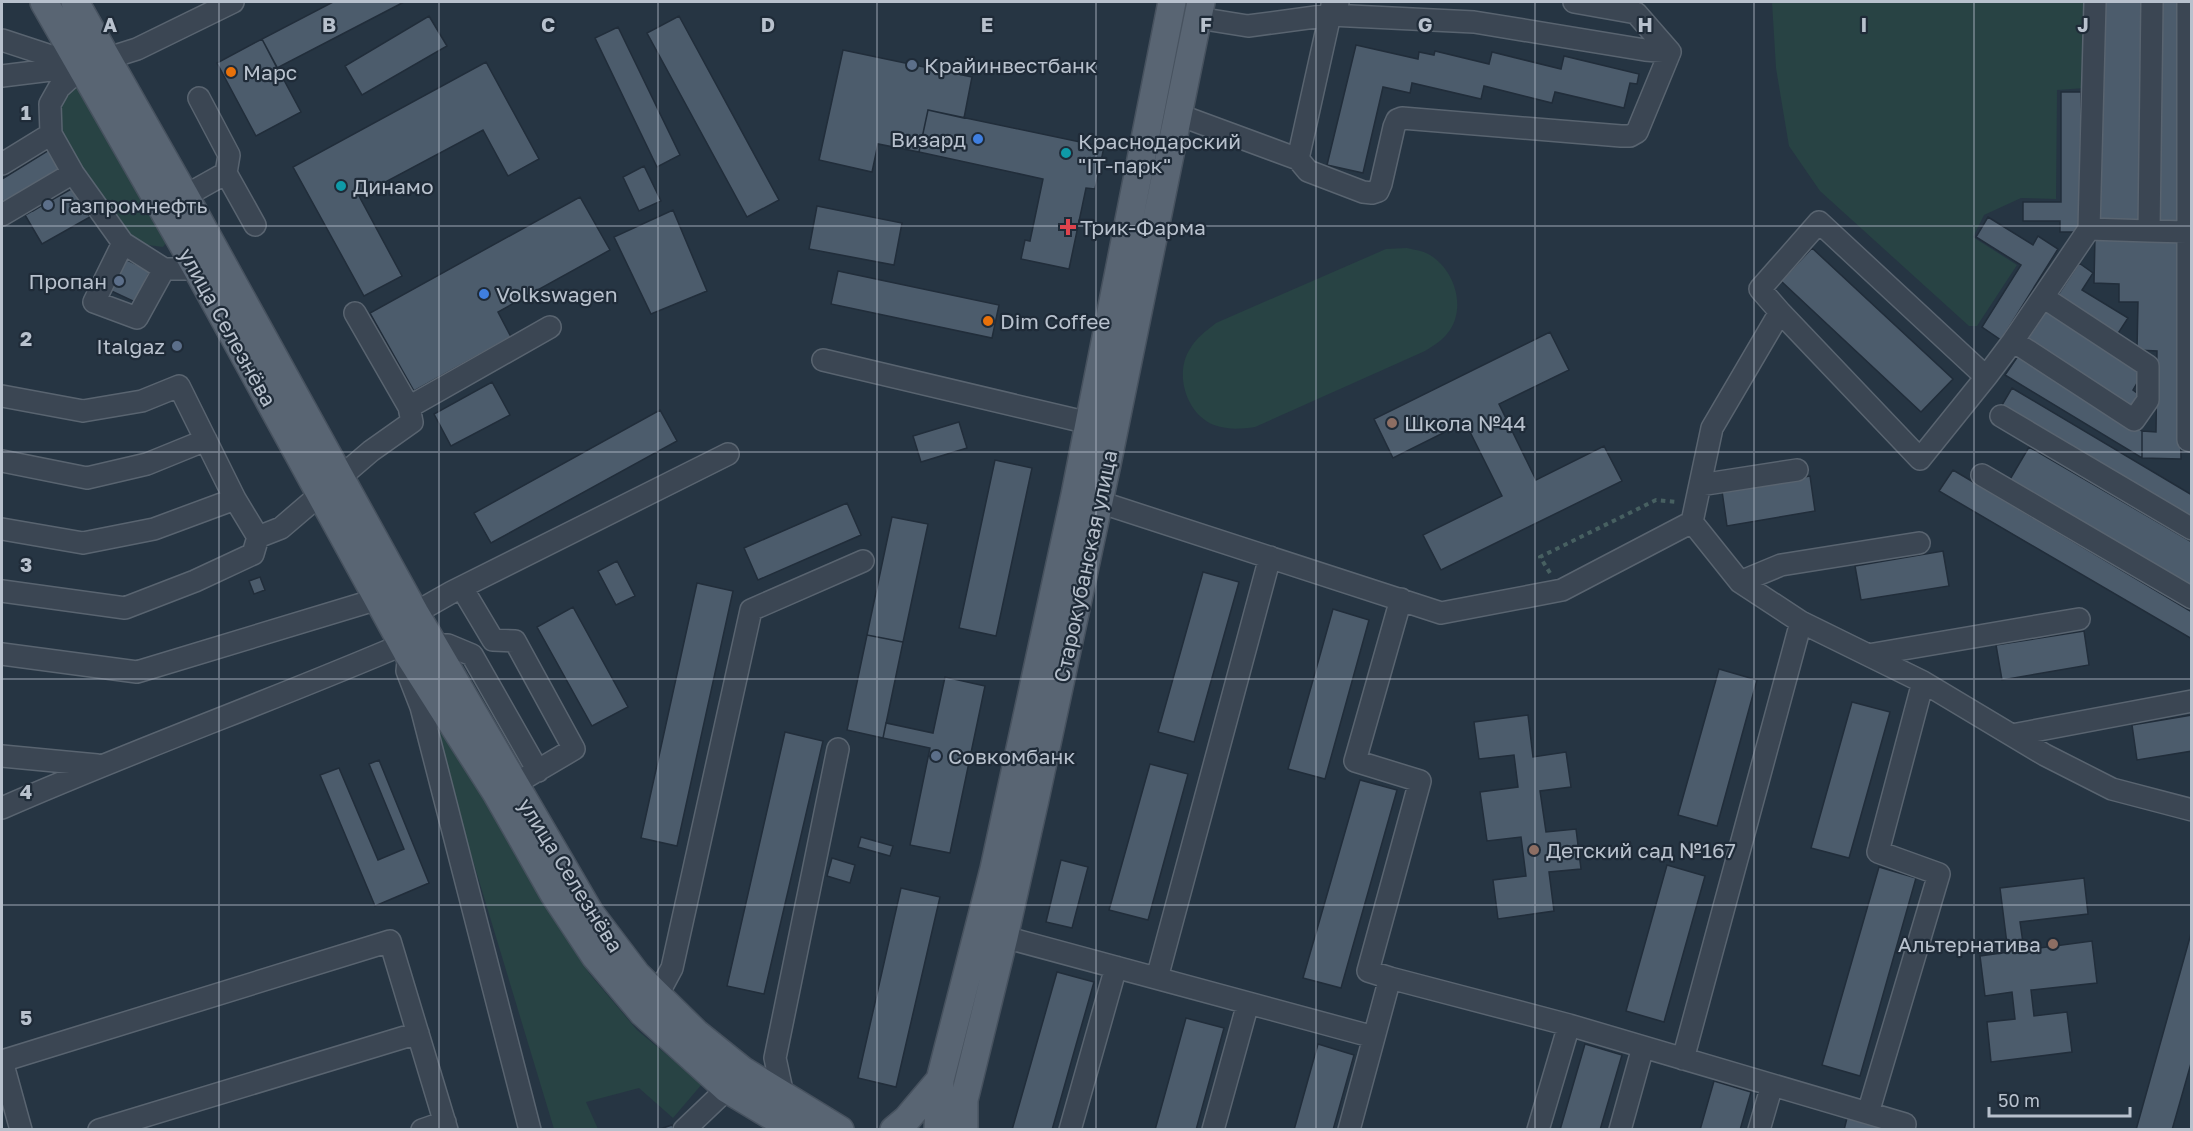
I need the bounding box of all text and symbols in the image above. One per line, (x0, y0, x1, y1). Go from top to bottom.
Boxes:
text: A (103, 12, 117, 36)
text: B (322, 12, 336, 36)
text: C (541, 12, 555, 36)
text: D (761, 12, 775, 36)
text: E (981, 12, 993, 36)
text: F (1200, 12, 1212, 36)
text: G (1418, 12, 1432, 36)
text: H (1637, 12, 1653, 36)
text: I (1861, 12, 1867, 36)
text: J (2077, 12, 2089, 36)
place label: Крайинвестбанк (924, 52, 1097, 78)
marker: Крайинвестбанк (905, 58, 919, 72)
place label: Марс (243, 59, 297, 85)
marker: Марс (224, 65, 238, 79)
text: 1 (21, 100, 31, 124)
place label: Визард (891, 126, 966, 152)
place label: Краснодарский "IT-парк" (1078, 128, 1241, 178)
marker: Визард (971, 132, 985, 146)
marker: Краснодарский "IT-парк" (1059, 146, 1073, 160)
place label: Динамо (353, 173, 434, 199)
marker: Динамо (334, 179, 348, 193)
place label: Газпромнефть (60, 192, 207, 218)
marker: Газпромнефть (41, 198, 55, 212)
place label: Трик-Фарма (1080, 214, 1206, 240)
marker: Трик-Фарма (1061, 220, 1075, 234)
street label: улица Селезнёва (174, 243, 282, 411)
place label: Пропан (28, 268, 107, 294)
marker: Пропан (112, 274, 126, 288)
place label: Volkswagen (496, 281, 618, 307)
marker: Volkswagen (477, 287, 491, 301)
place label: Dim Coffee (1000, 308, 1111, 334)
marker: Dim Coffee (981, 314, 995, 328)
text: 2 (20, 326, 32, 350)
place label: Italgaz (96, 333, 165, 359)
marker: Italgaz (170, 339, 184, 353)
place label: Школа №44 (1404, 410, 1526, 436)
marker: Школа №44 (1385, 416, 1399, 430)
street label: Старокубанская улица (1048, 448, 1122, 684)
text: 3 (20, 552, 32, 576)
place label: Совкомбанк (948, 743, 1075, 769)
marker: Совкомбанк (929, 749, 943, 763)
text: 4 (20, 779, 32, 803)
street label: улица Селезнёва (513, 793, 629, 957)
place label: Детский сад №167 (1546, 837, 1736, 863)
marker: Детский сад №167 (1527, 843, 1541, 857)
place label: Альтернатива (1898, 931, 2041, 957)
marker: Альтернатива (2046, 937, 2060, 951)
text: 5 (20, 1005, 32, 1029)
scale bar (1989, 1080, 2130, 1118)
text: 50 m (1998, 1089, 2040, 1111)

